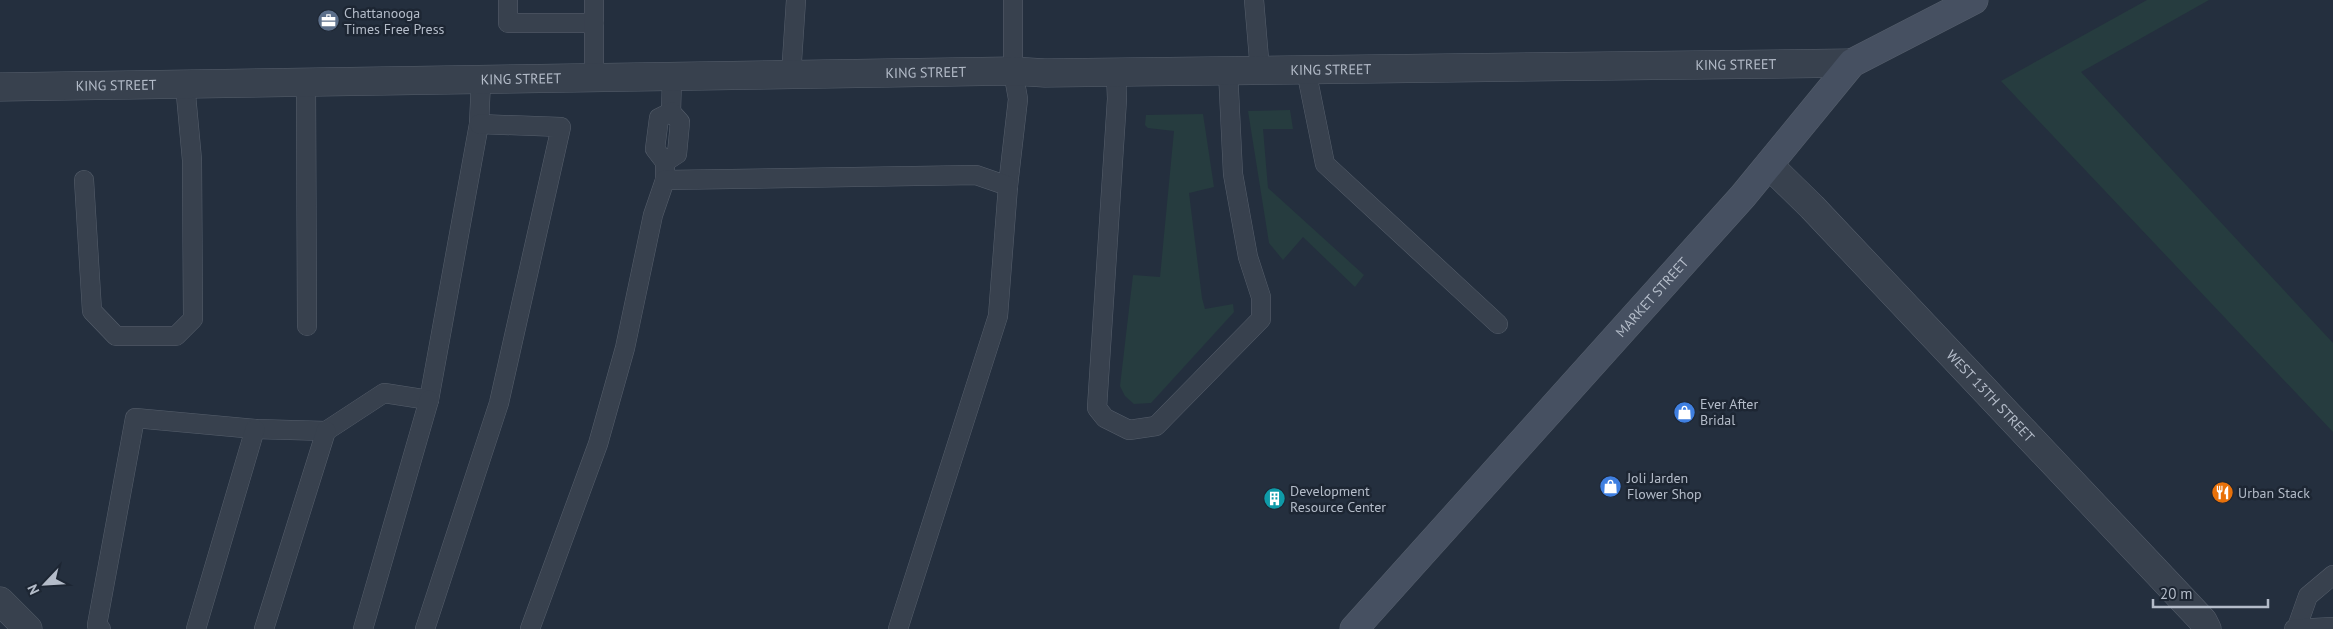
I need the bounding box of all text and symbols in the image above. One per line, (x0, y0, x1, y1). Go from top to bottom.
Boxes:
place label: Chattanooga Times Free Press (344, 4, 445, 38)
office icon: Chattanooga Times Free Press (316, 9, 340, 33)
street label: KING STREET (1695, 55, 1776, 74)
street label: KING STREET (1290, 60, 1371, 79)
street label: KING STREET (885, 63, 967, 82)
street label: KING STREET (480, 69, 562, 88)
street label: KING STREET (75, 76, 157, 95)
street label: MARKET STREET (1612, 253, 1693, 341)
street label: WEST 13TH STREET (1943, 346, 2038, 446)
place label: Ever After Bridal (1700, 395, 1758, 429)
shop icon: Ever After Bridal (1672, 400, 1696, 424)
place label: Joli Jarden Flower Shop (1626, 469, 1702, 503)
shop icon: Joli Jarden Flower Shop (1599, 474, 1623, 498)
restaurant icon: Urban Stack (2210, 481, 2234, 505)
place label: Development Resource Center (1290, 482, 1386, 516)
place label: Urban Stack (2238, 484, 2310, 502)
building icon: Development Resource Center (1262, 487, 1286, 511)
north arrow (20, 559, 70, 609)
scale bar (2153, 576, 2268, 608)
text: N (23, 582, 43, 597)
text: 20 m (2160, 584, 2193, 603)

